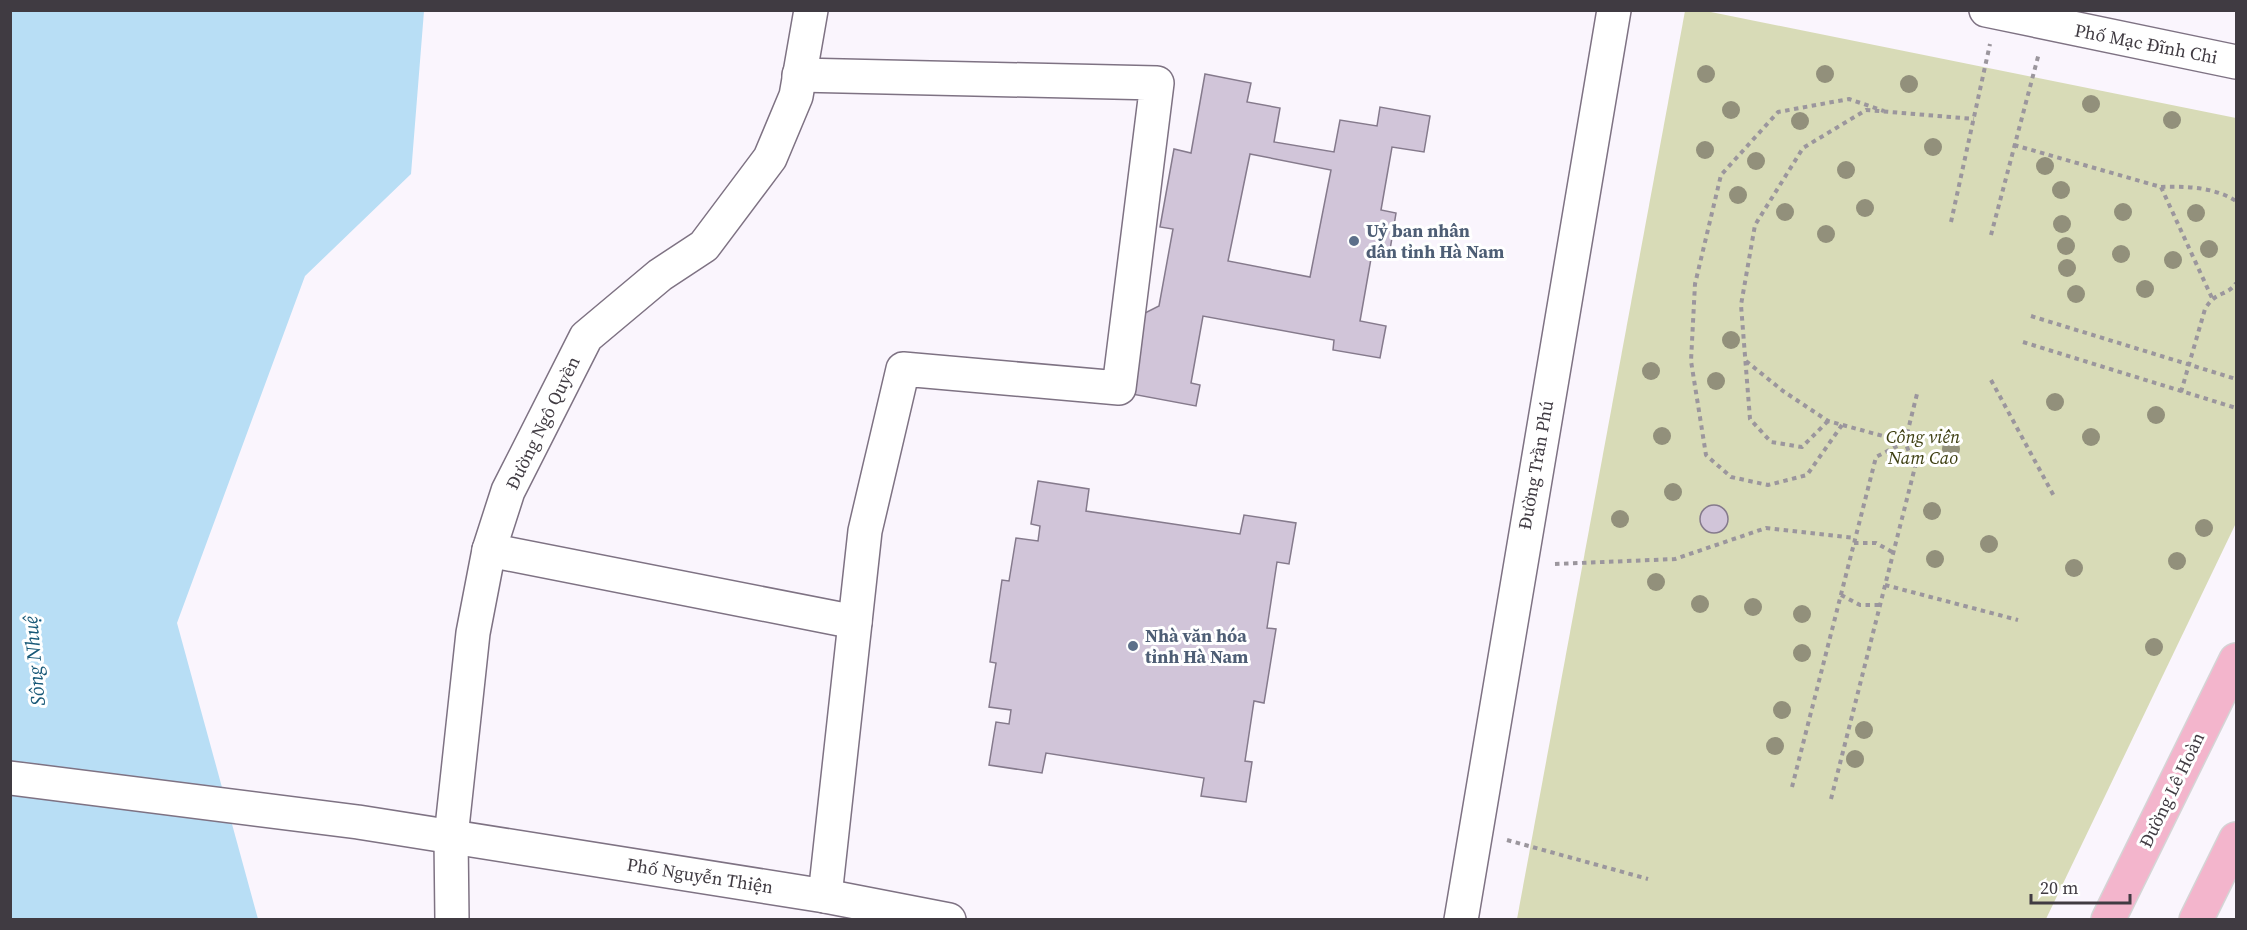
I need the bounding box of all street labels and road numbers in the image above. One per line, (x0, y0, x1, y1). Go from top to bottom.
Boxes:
street label: Phố Mạc Đĩnh Chi (2072, 17, 2220, 70)
street label: Đường Ngô Quyền (499, 352, 586, 494)
street label: Đường Trần Phú (1512, 398, 1559, 532)
street label: Đường Lê Hoàn (2133, 728, 2210, 852)
street label: Phố Nguyễn Thiện (625, 852, 775, 899)

